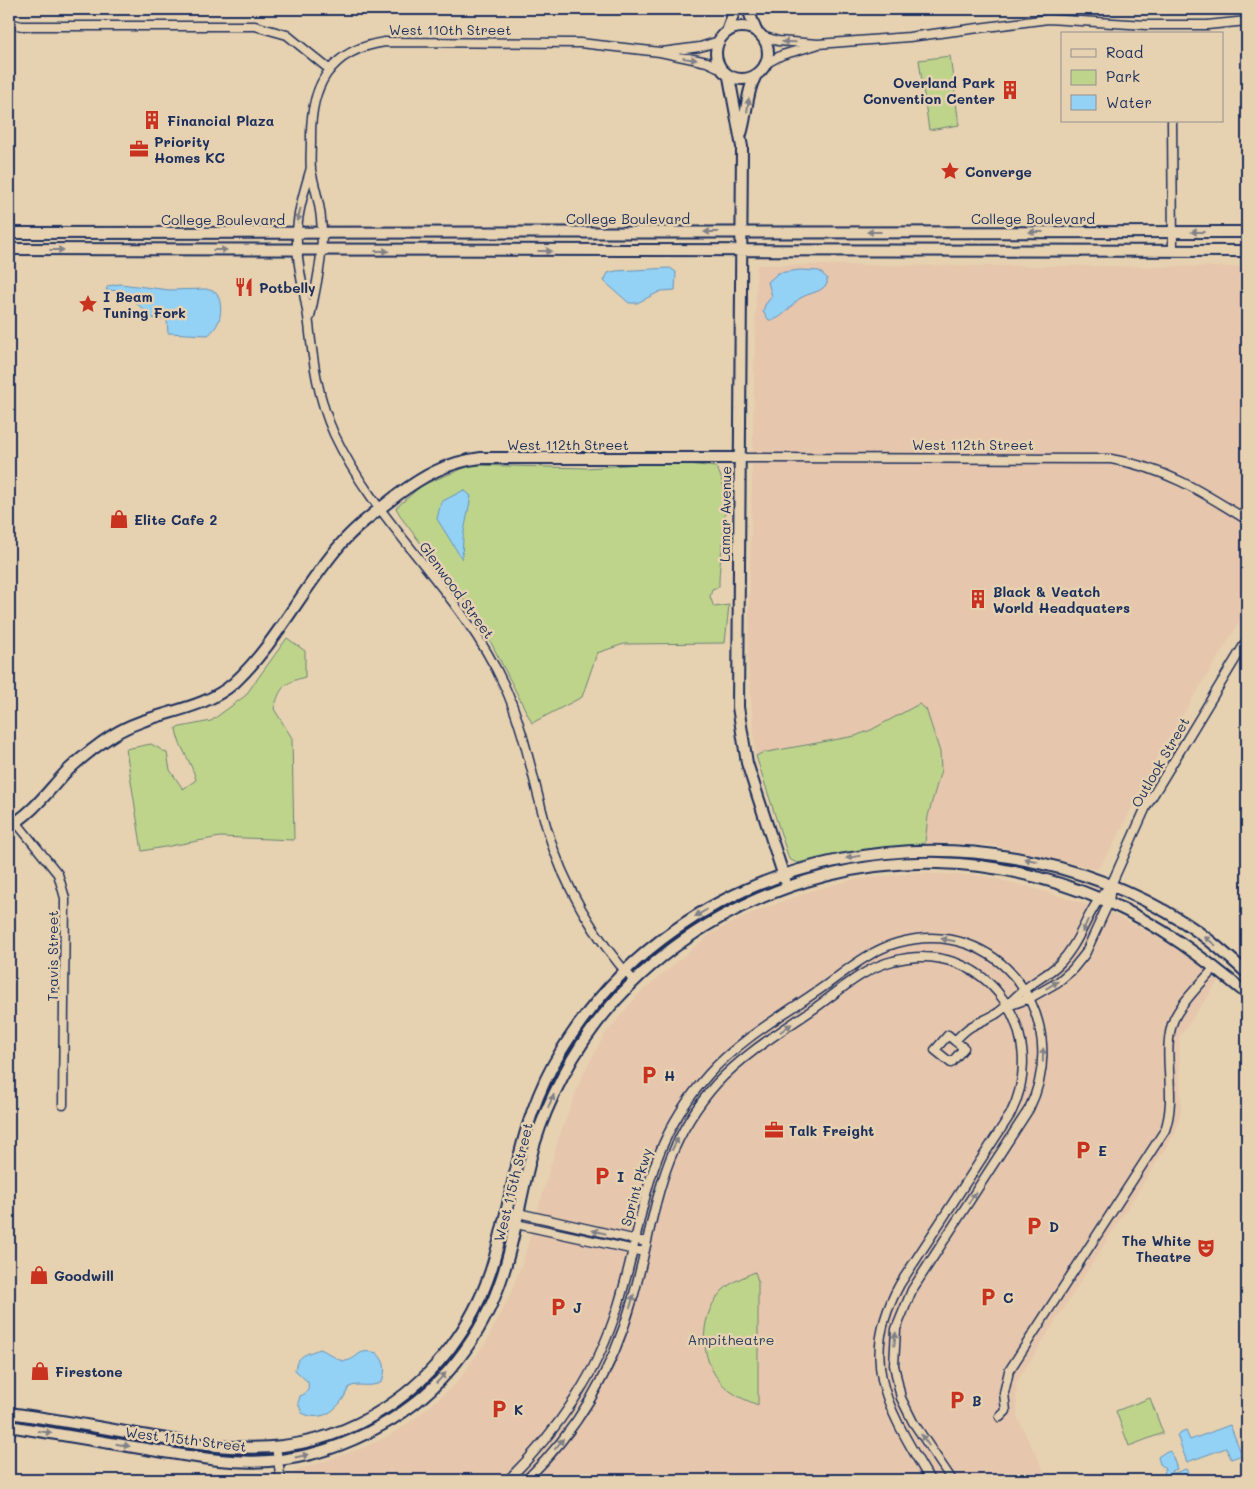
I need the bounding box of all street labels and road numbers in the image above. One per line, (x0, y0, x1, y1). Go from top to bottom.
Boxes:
street label: West 110th Street (389, 20, 511, 39)
street label: College Boulevard (566, 209, 690, 228)
street label: College Boulevard (971, 209, 1095, 228)
street label: College Boulevard (161, 210, 285, 229)
street label: West 112th Street (507, 435, 629, 454)
street label: West 112th Street (912, 435, 1034, 454)
street label: Lamar Avenue (715, 466, 735, 562)
street label: Glenwood Street (415, 538, 499, 642)
street label: Outlook Street (1126, 713, 1194, 811)
street label: Travis Street (43, 910, 62, 1002)
street label: West 115th Street (489, 1120, 537, 1244)
street label: Sprint Pkwy (616, 1146, 656, 1228)
street label: West 115th Street (124, 1422, 248, 1456)

